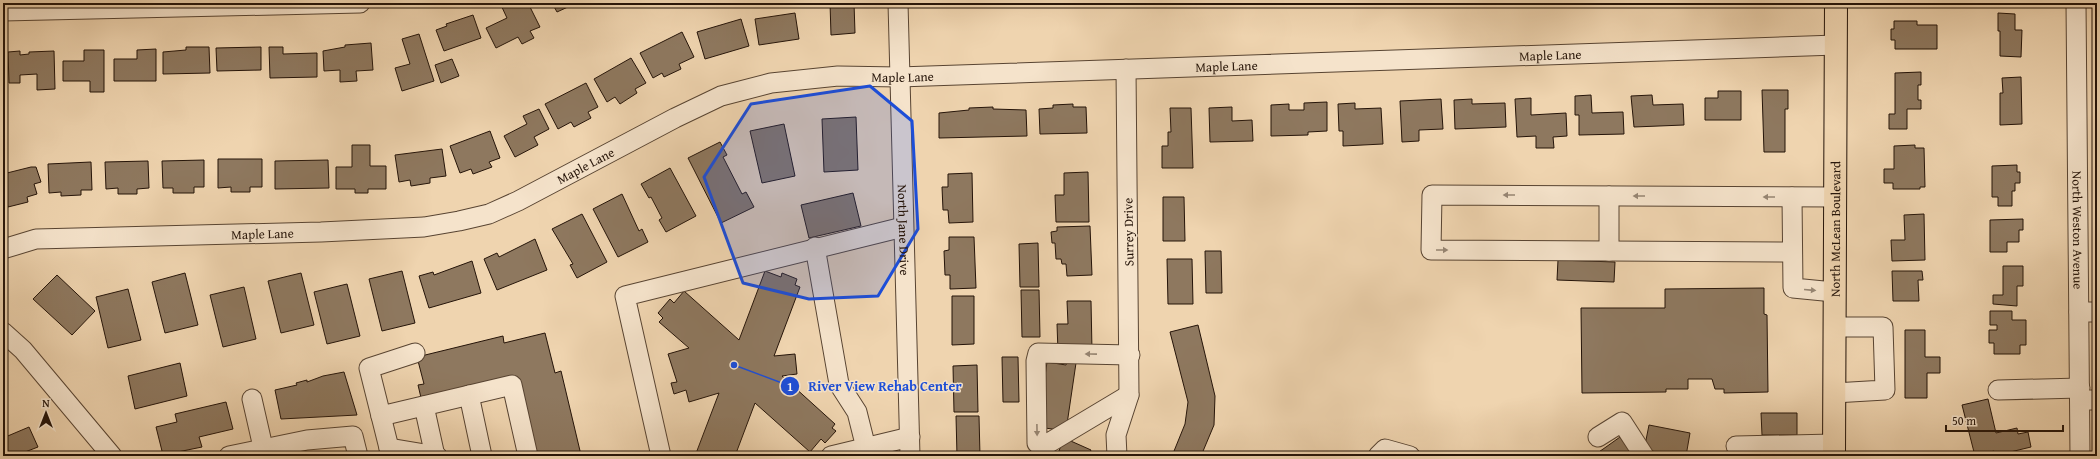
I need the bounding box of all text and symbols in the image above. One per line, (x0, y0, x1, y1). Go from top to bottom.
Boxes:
street label: Maple Lane (1519, 45, 1582, 66)
street label: Maple Lane (1195, 56, 1258, 77)
street label: Maple Lane (871, 67, 934, 87)
street label: Maple Lane (554, 143, 618, 189)
street label: North McLean Boulevard (1826, 161, 1845, 297)
street label: North Weston Avenue (2067, 171, 2088, 289)
street label: North Jane Drive (893, 184, 914, 276)
one-way arrow (1502, 192, 1515, 198)
one-way arrow (1632, 193, 1645, 199)
one-way arrow (1762, 194, 1775, 200)
street label: Surrey Drive (1118, 198, 1139, 266)
street label: Maple Lane (231, 224, 294, 244)
one-way arrow (1436, 247, 1449, 253)
one-way arrow (1804, 286, 1816, 293)
one-way arrow (1084, 351, 1097, 357)
callout: River View Rehab Center (780, 373, 969, 399)
text: River View Rehab Center (808, 376, 962, 396)
text: 1 (787, 378, 793, 395)
north arrow (26, 393, 66, 433)
text: N (42, 395, 50, 411)
scale bar (1946, 407, 2063, 433)
text: 50 m (1952, 412, 1976, 429)
one-way arrow (1034, 424, 1040, 437)

